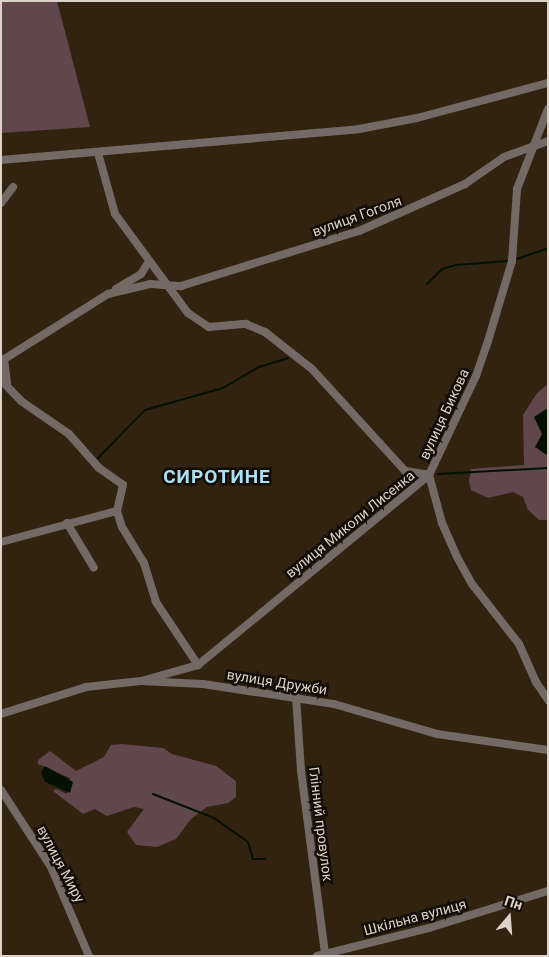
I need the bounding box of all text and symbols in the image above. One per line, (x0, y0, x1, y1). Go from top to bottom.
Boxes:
street label: вулиця Гоголя (310, 192, 404, 240)
street label: вулиця Бикова (416, 366, 472, 462)
district label: СИРОТИНЕ (162, 466, 272, 488)
street label: вулиця Миколи Лисенка (282, 467, 418, 581)
street label: вулиця Дружби (226, 666, 328, 698)
street label: Глінний провулок (306, 766, 336, 882)
street label: вулиця Миру (34, 823, 88, 905)
north arrow (484, 892, 534, 942)
text: Пн (503, 892, 525, 913)
street label: Шкільна вулиця (362, 895, 468, 939)

